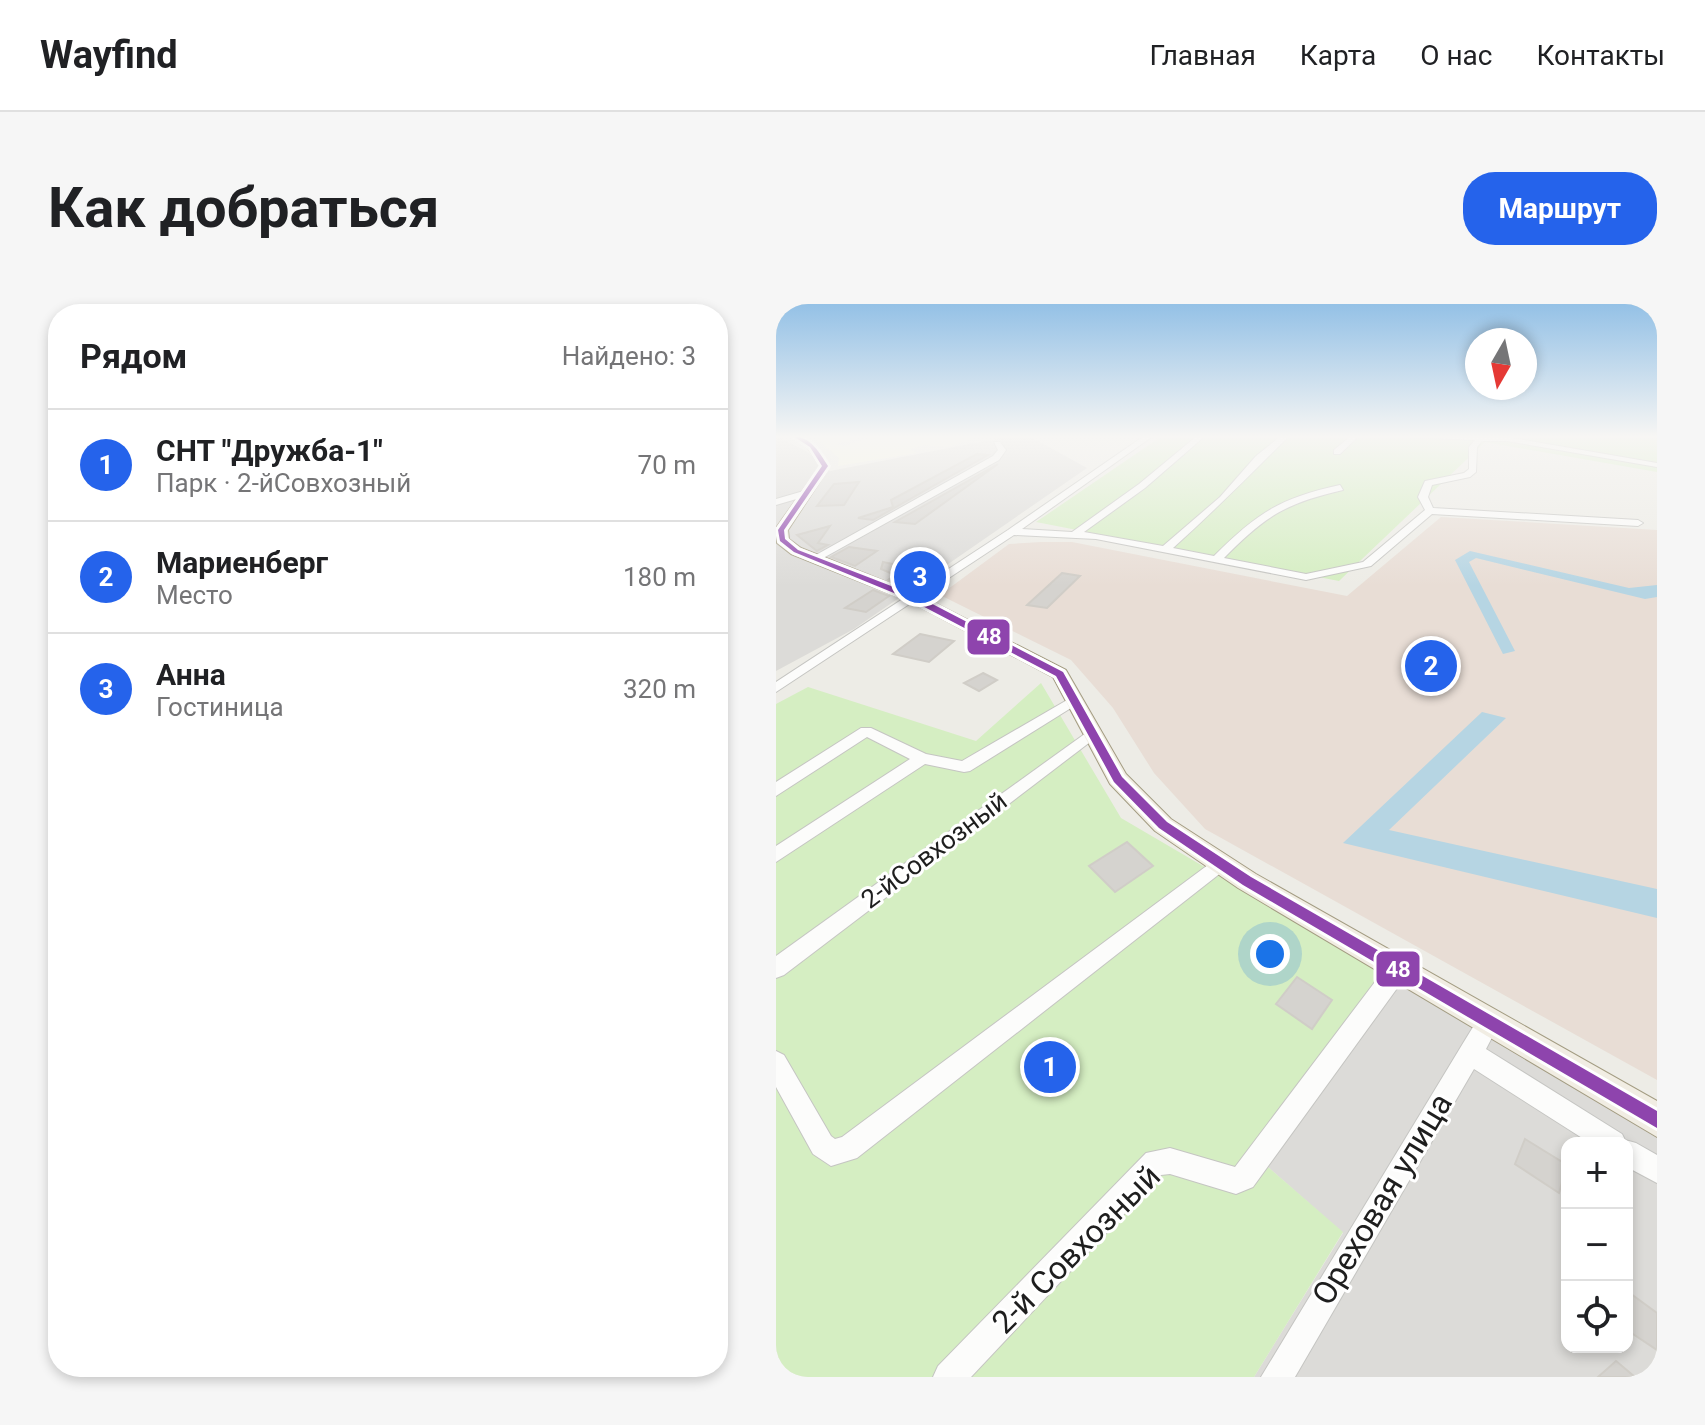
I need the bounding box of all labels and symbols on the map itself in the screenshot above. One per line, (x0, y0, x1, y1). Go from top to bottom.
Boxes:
north arrow (1465, 328, 1537, 400)
pin: 3 (894, 547, 946, 607)
line badge: 48 (966, 618, 1011, 656)
text: 48 (976, 624, 1002, 649)
pin: 2 (1405, 636, 1457, 696)
street label: 2-йСовхозный (855, 786, 1013, 914)
your location (1250, 934, 1290, 974)
line badge: 48 (1375, 950, 1421, 988)
text: 48 (1385, 957, 1411, 982)
pin: 1 (1024, 1037, 1076, 1097)
street label: Ореховая улица (1304, 1086, 1460, 1312)
street label: 2-й Совхозный (984, 1157, 1168, 1341)

